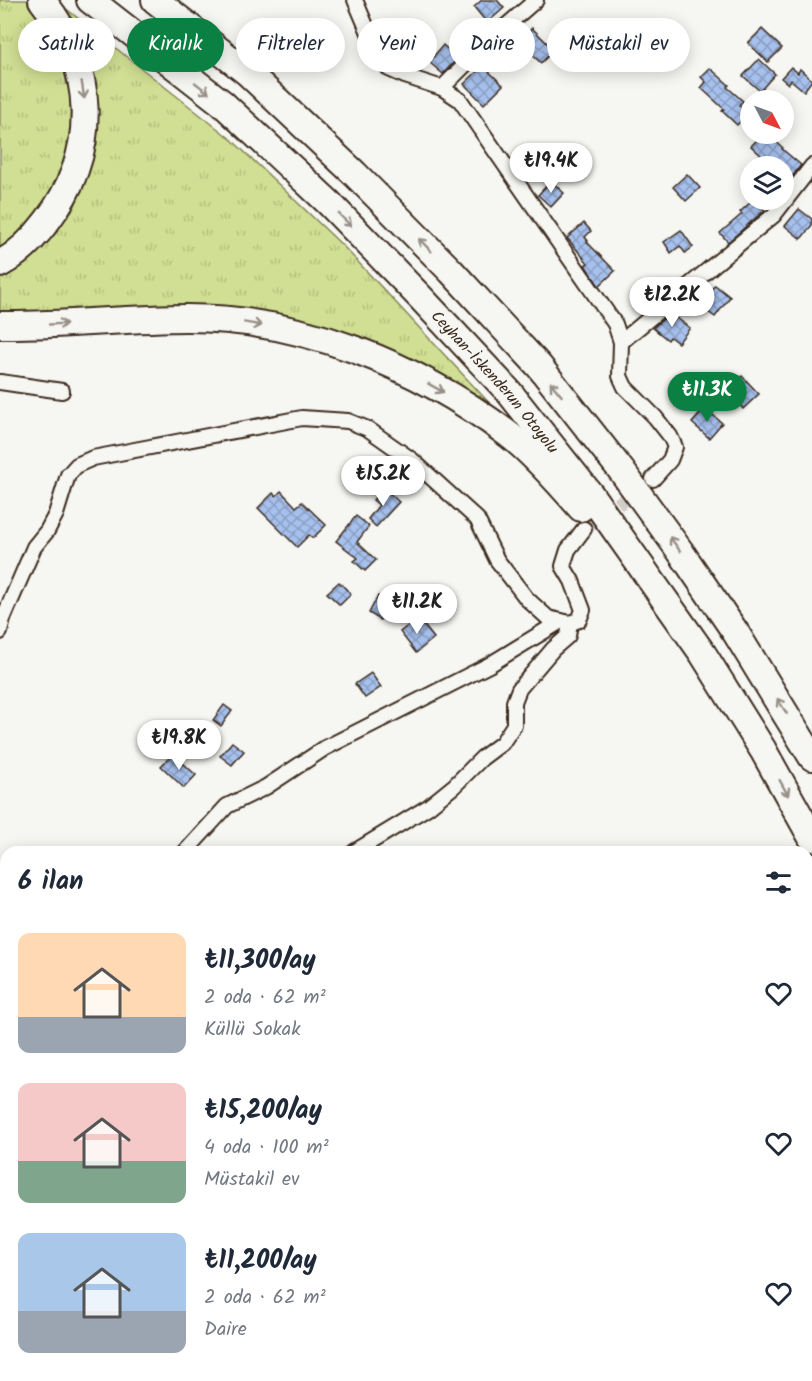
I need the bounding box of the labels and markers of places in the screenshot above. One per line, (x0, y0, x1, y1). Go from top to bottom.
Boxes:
pin: ₺19.4K (502, 143, 600, 194)
pin: ₺12.2K (623, 277, 721, 328)
pin: ₺11.3K (658, 372, 756, 423)
pin: ₺15.2K (334, 456, 432, 507)
pin: ₺11.2K (368, 584, 466, 635)
pin: ₺19.8K (130, 720, 228, 771)

